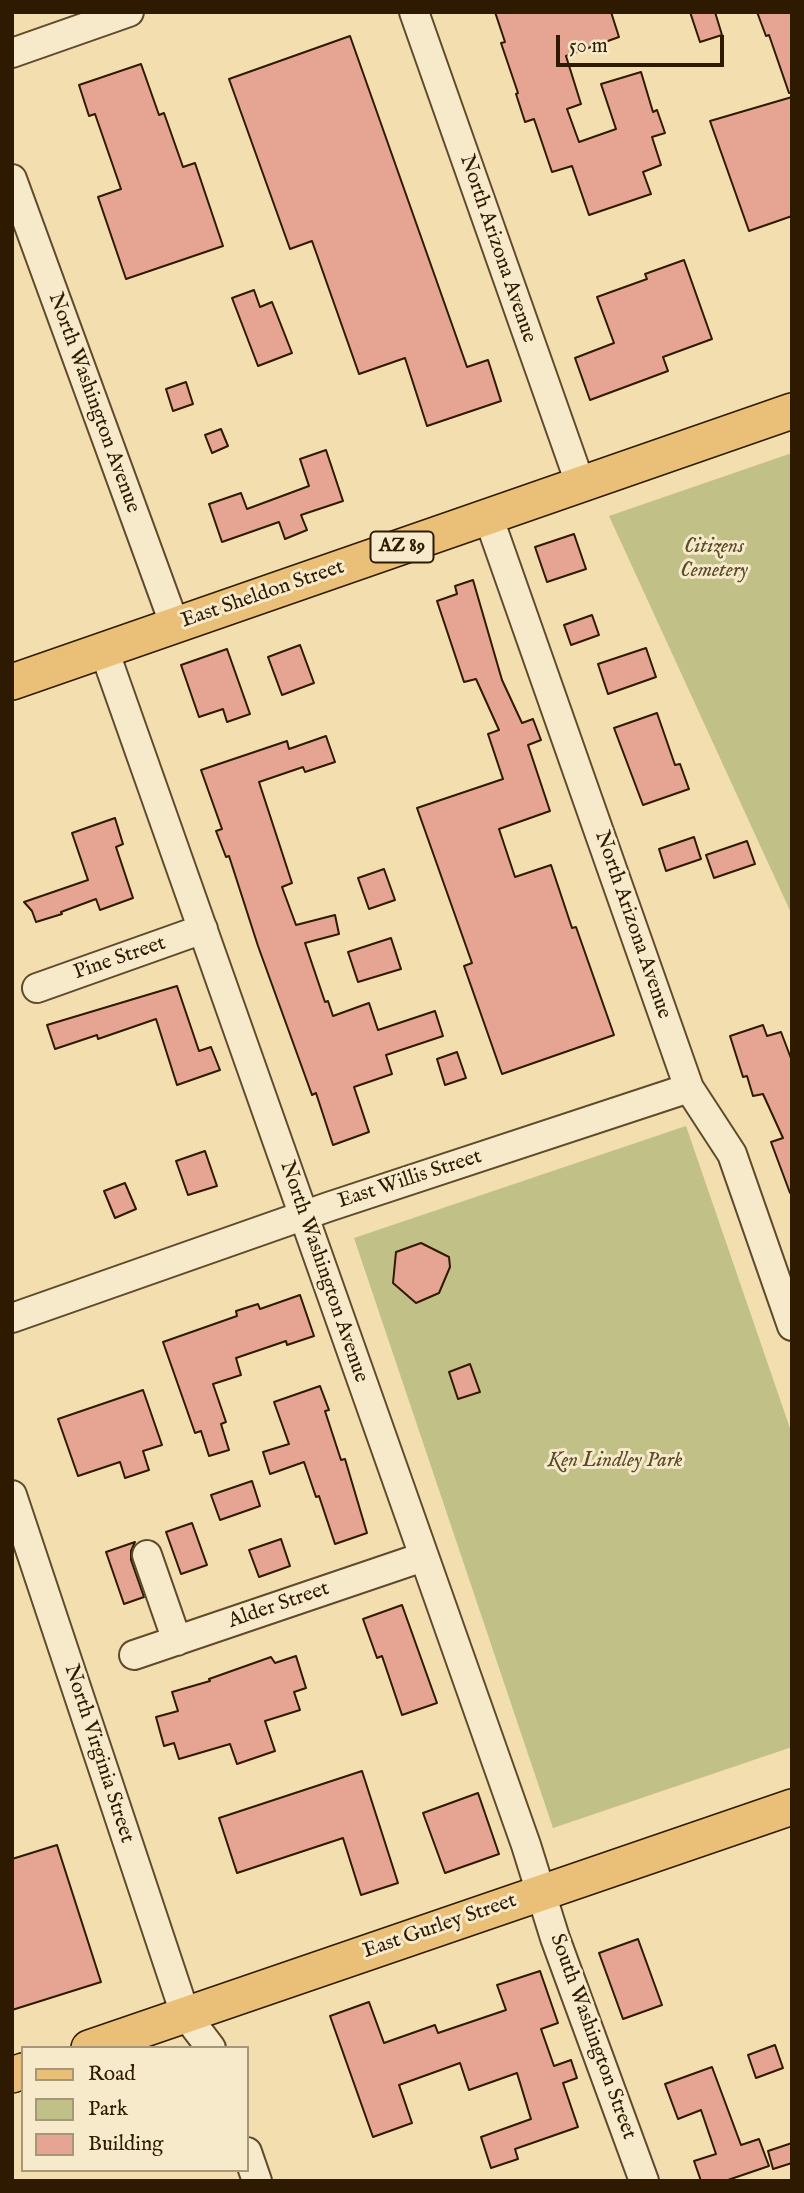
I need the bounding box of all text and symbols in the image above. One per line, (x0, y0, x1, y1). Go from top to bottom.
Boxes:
scale bar (559, 21, 727, 65)
text: 50 m (569, 33, 608, 60)
street label: North Arizona Avenue (453, 152, 541, 346)
street label: North Washington Avenue (41, 289, 145, 517)
road number: AZ 89 (370, 532, 434, 562)
park label: Citizens Cemetery (680, 535, 748, 585)
street label: East Sheldon Street (178, 555, 348, 635)
street label: North Arizona Avenue (588, 828, 676, 1022)
street label: Pine Street (71, 932, 169, 986)
street label: East Willis Street (335, 1145, 485, 1215)
street label: North Washington Avenue (273, 1158, 373, 1386)
park label: Ken Lindley Park (548, 1449, 682, 1475)
street label: Alder Street (225, 1577, 333, 1635)
street label: North Virginia Street (57, 1662, 139, 1846)
street label: East Gurley Street (360, 1889, 520, 1965)
street label: South Washington Street (543, 1931, 641, 2143)
legend (21, 2046, 248, 2172)
text: Road (88, 2061, 135, 2088)
text: Park (88, 2096, 128, 2123)
text: Building (88, 2131, 163, 2158)

